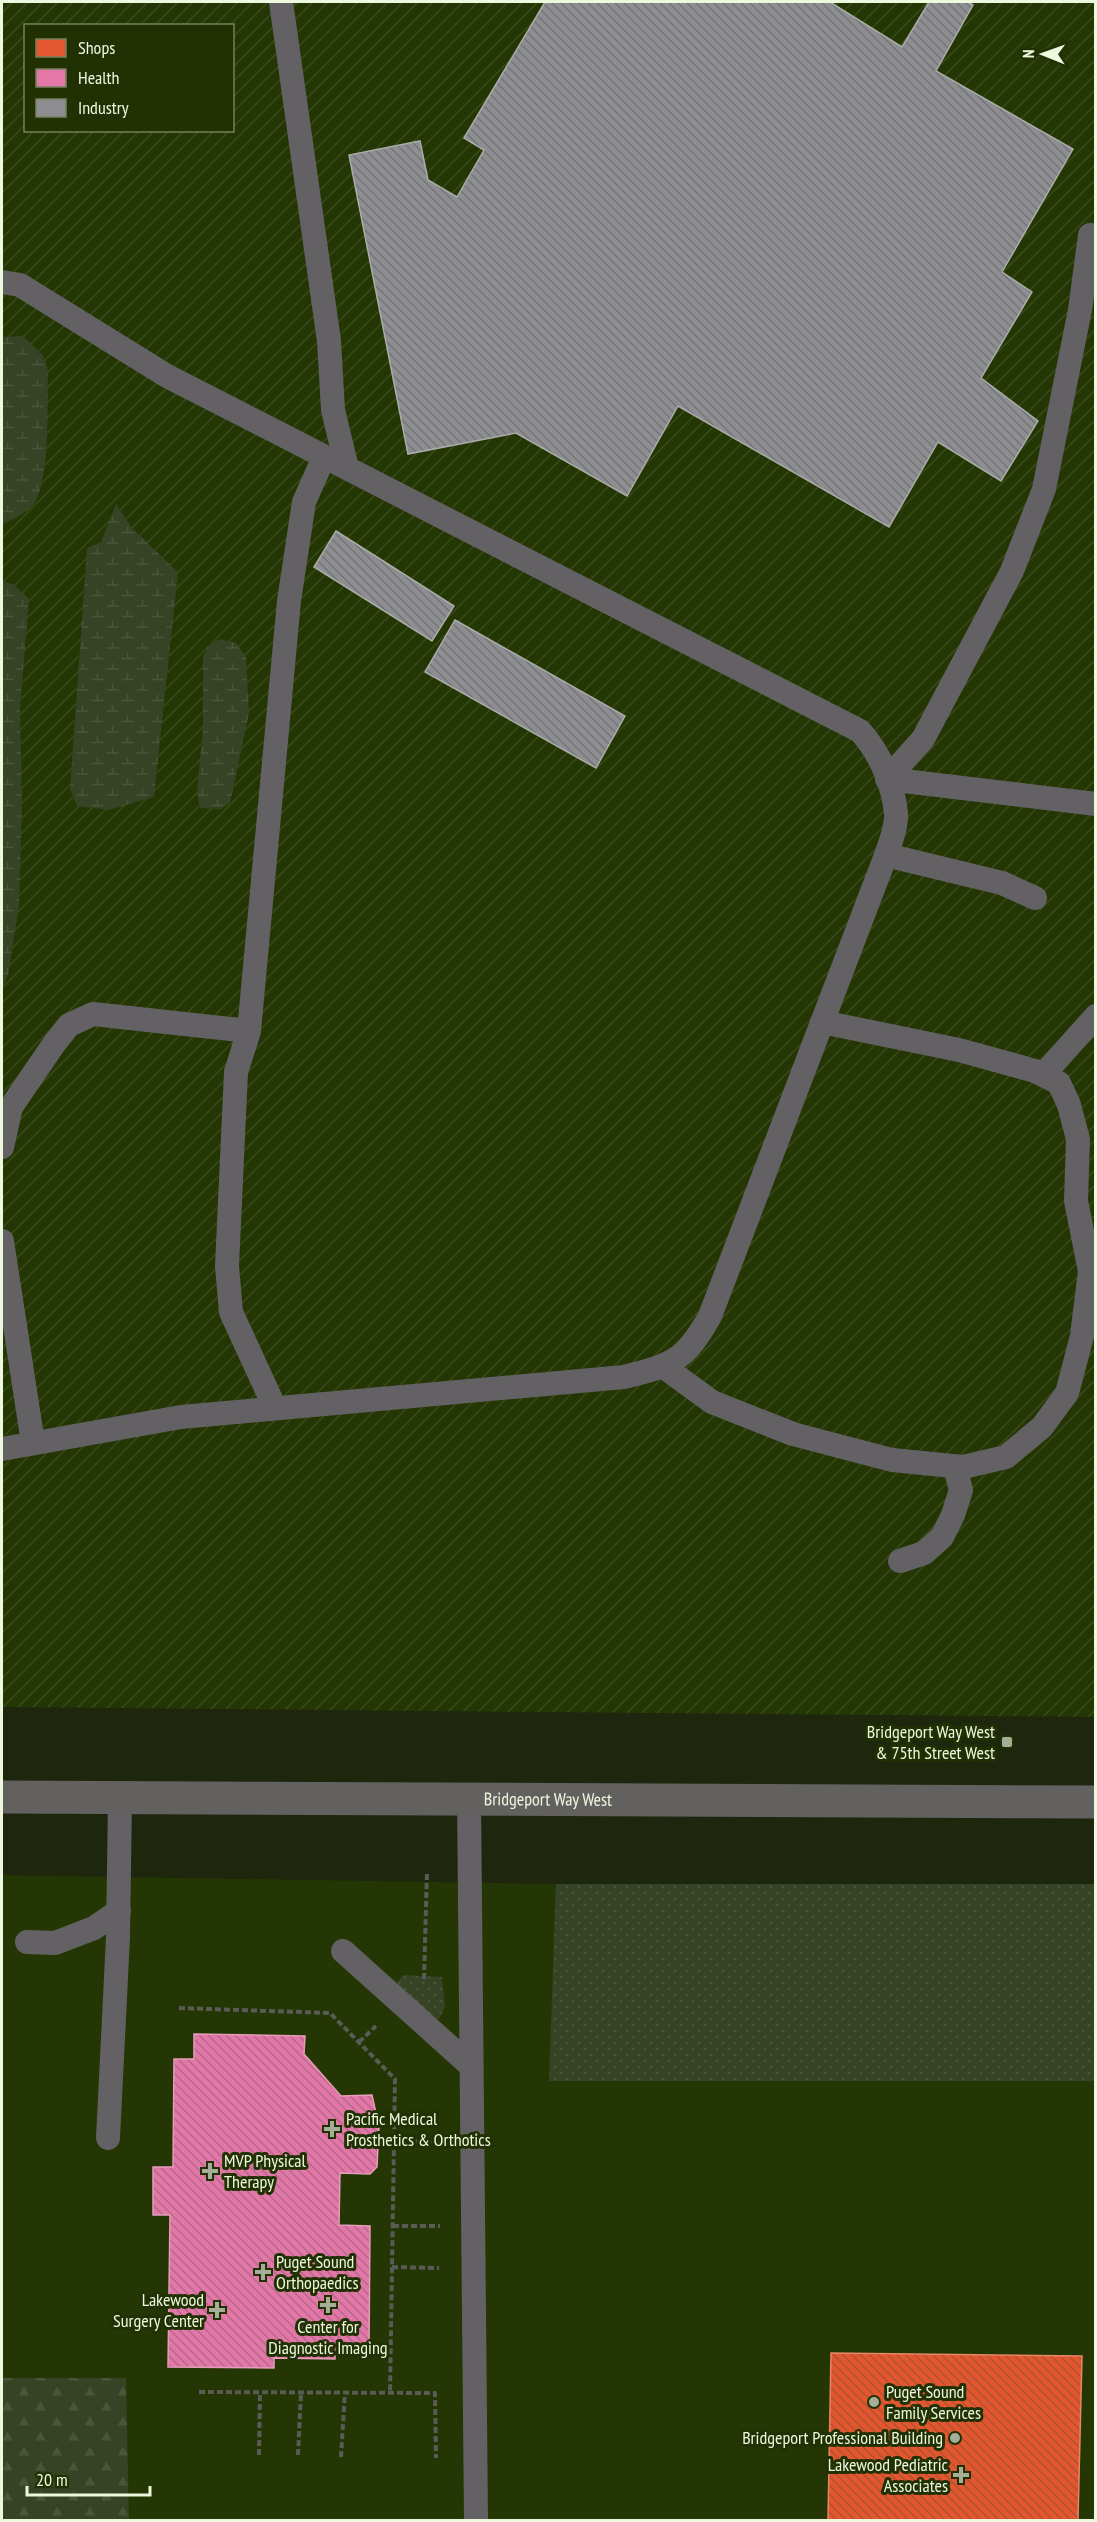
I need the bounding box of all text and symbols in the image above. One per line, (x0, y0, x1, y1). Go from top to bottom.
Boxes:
legend (24, 24, 234, 132)
north arrow (1013, 24, 1073, 84)
text: Shops (78, 36, 115, 59)
text: N (1018, 49, 1038, 58)
text: Health (78, 66, 119, 89)
text: Industry (78, 96, 129, 119)
place label: Bridgeport Way West & 75th Street West (867, 1720, 995, 1764)
marker: Bridgeport Way West & 75th Street West (1000, 1735, 1014, 1749)
street label: Bridgeport Way West (484, 1787, 612, 1811)
place label: Pacific Medical Prosthetics & Orthotics (346, 2107, 491, 2151)
marker: Pacific Medical Prosthetics & Orthotics (323, 2120, 341, 2138)
place label: MVP Physical Therapy (224, 2149, 307, 2193)
marker: MVP Physical Therapy (201, 2162, 219, 2180)
place label: Puget Sound Orthopaedics (276, 2250, 359, 2294)
marker: Puget Sound Orthopaedics (254, 2263, 272, 2281)
place label: Lakewood Surgery Center (113, 2288, 204, 2332)
marker: Center for Diagnostic Imaging (319, 2296, 337, 2314)
marker: Lakewood Surgery Center (208, 2301, 226, 2319)
place label: Center for Diagnostic Imaging (268, 2315, 388, 2359)
place label: Puget Sound Family Services (886, 2380, 981, 2424)
marker: Puget Sound Family Services (867, 2395, 881, 2409)
place label: Bridgeport Professional Building (742, 2426, 943, 2449)
marker: Bridgeport Professional Building (948, 2431, 962, 2445)
place label: Lakewood Pediatric Associates (828, 2453, 949, 2497)
scale bar (27, 2459, 150, 2497)
marker: Lakewood Pediatric Associates (952, 2466, 970, 2484)
text: 20 m (36, 2468, 68, 2491)

